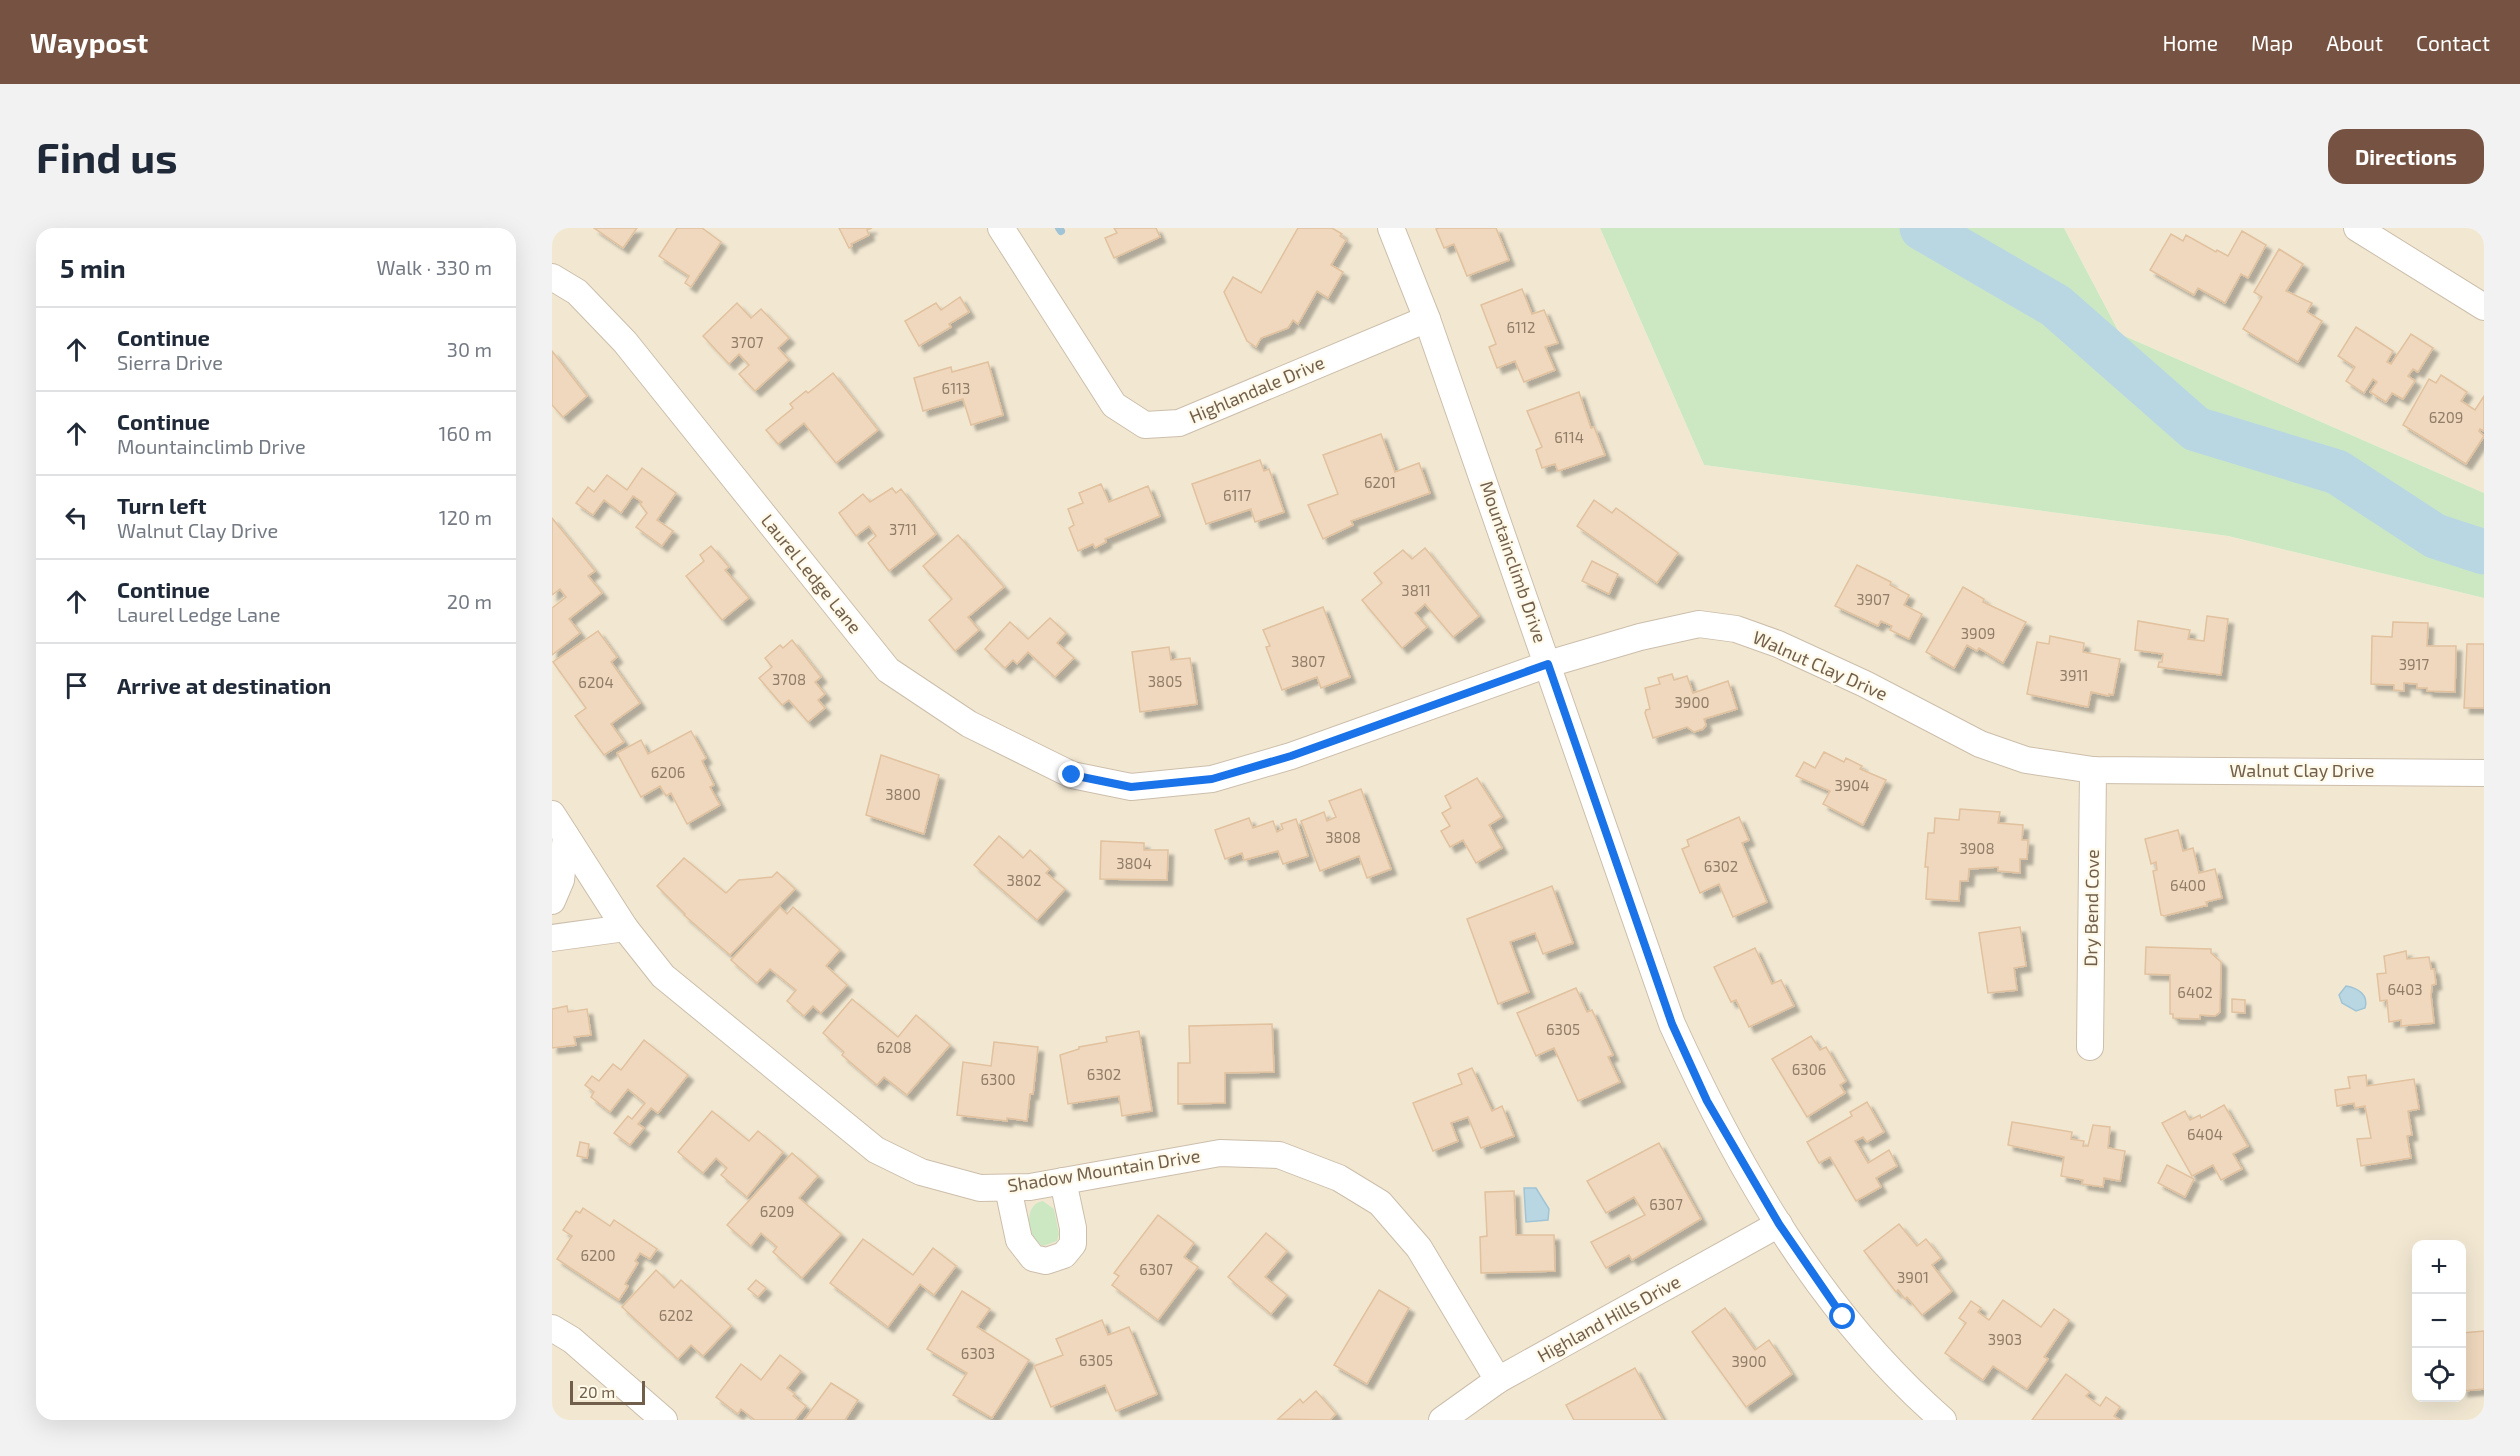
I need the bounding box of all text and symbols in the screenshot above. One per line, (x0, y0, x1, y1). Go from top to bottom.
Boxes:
text: Waypost (30, 25, 148, 59)
text: Home (2162, 30, 2218, 55)
text: Map (2251, 30, 2293, 55)
text: About (2326, 30, 2383, 55)
text: Contact (2416, 30, 2490, 55)
button: Directions (2328, 129, 2484, 184)
text: Find us (36, 131, 178, 181)
text: 5 min (60, 252, 126, 283)
text: Walk · 330 m (376, 255, 492, 279)
house number: 6112 (1507, 318, 1535, 336)
text: Continue (117, 324, 210, 350)
icon: ahead (60, 333, 93, 366)
house number: 3707 (731, 333, 764, 351)
text: 30 m (447, 337, 492, 361)
text: Sierra Drive (117, 350, 223, 374)
street label: Highlandale Drive (1186, 351, 1327, 427)
house number: 6113 (942, 379, 970, 397)
text: Continue (117, 408, 210, 434)
house number: 6209 (2429, 408, 2463, 426)
icon: ahead (60, 417, 93, 450)
text: 160 m (439, 421, 492, 445)
house number: 6114 (1554, 428, 1584, 446)
text: Mountainclimb Drive (117, 434, 306, 458)
house number: 6201 (1364, 473, 1396, 491)
street label: Mountainclimb Drive (1476, 478, 1552, 646)
house number: 6117 (1223, 486, 1251, 504)
text: Turn left (117, 492, 206, 518)
icon: left (60, 501, 93, 534)
text: 120 m (439, 505, 492, 529)
street label: Laurel Ledge Lane (757, 509, 867, 637)
text: Walnut Clay Drive (117, 518, 278, 542)
house number: 3711 (889, 520, 917, 538)
text: Continue (117, 576, 210, 602)
house number: 3811 (1401, 581, 1431, 599)
icon: ahead (60, 585, 93, 618)
text: 20 m (447, 589, 492, 613)
house number: 3907 (1856, 590, 1890, 608)
text: Laurel Ledge Lane (117, 602, 280, 626)
house number: 3909 (1961, 624, 1995, 642)
street label: Walnut Clay Drive (1750, 626, 1891, 705)
house number: 3807 (1291, 652, 1325, 670)
house number: 3917 (2399, 655, 2430, 673)
house number: 3911 (2060, 666, 2088, 684)
icon: arrive (60, 669, 93, 702)
house number: 3708 (772, 670, 806, 688)
text: Arrive at destination (117, 672, 331, 698)
house number: 3805 (1148, 672, 1182, 690)
house number: 6204 (578, 673, 614, 691)
house number: 3900 (1674, 693, 1710, 711)
street label: Walnut Clay Drive (2229, 759, 2375, 781)
route end (1058, 761, 1084, 787)
house number: 6206 (651, 763, 685, 781)
house number: 3904 (1834, 776, 1870, 794)
house number: 3800 (885, 785, 921, 803)
house number: 3808 (1325, 828, 1361, 846)
house number: 3908 (1959, 839, 1995, 857)
street label: Dry Bend Cove (2079, 849, 2103, 967)
house number: 3804 (1116, 854, 1152, 872)
house number: 6302 (1704, 857, 1738, 875)
house number: 3802 (1007, 871, 1041, 889)
house number: 6400 (2170, 876, 2206, 894)
house number: 6403 (2387, 980, 2423, 998)
house number: 6402 (2177, 983, 2213, 1001)
house number: 6305 (1546, 1020, 1580, 1038)
house number: 6208 (876, 1038, 912, 1056)
house number: 6306 (1792, 1060, 1826, 1078)
house number: 6302 (1087, 1065, 1121, 1083)
house number: 6300 (980, 1070, 1016, 1088)
house number: 6404 (2187, 1125, 2223, 1143)
street label: Shadow Mountain Drive (1006, 1144, 1202, 1196)
house number: 6307 (1649, 1195, 1683, 1213)
house number: 6209 (760, 1202, 794, 1220)
map controls (2412, 1240, 2466, 1402)
button: + (2412, 1240, 2466, 1294)
house number: 6200 (580, 1246, 616, 1264)
house number: 6307 (1139, 1260, 1173, 1278)
house number: 3901 (1897, 1268, 1929, 1286)
street label: Highland Hills Drive (1533, 1270, 1684, 1367)
button: − (2412, 1294, 2466, 1348)
route start (1829, 1303, 1855, 1329)
house number: 6202 (659, 1306, 693, 1324)
house number: 3903 (1988, 1330, 2022, 1348)
house number: 6303 (961, 1344, 995, 1362)
button: locate (2412, 1348, 2466, 1402)
house number: 6305 (1079, 1351, 1113, 1369)
house number: 3900 (1731, 1352, 1767, 1370)
scale bar (570, 1378, 645, 1406)
text: 20 m (579, 1382, 615, 1401)

